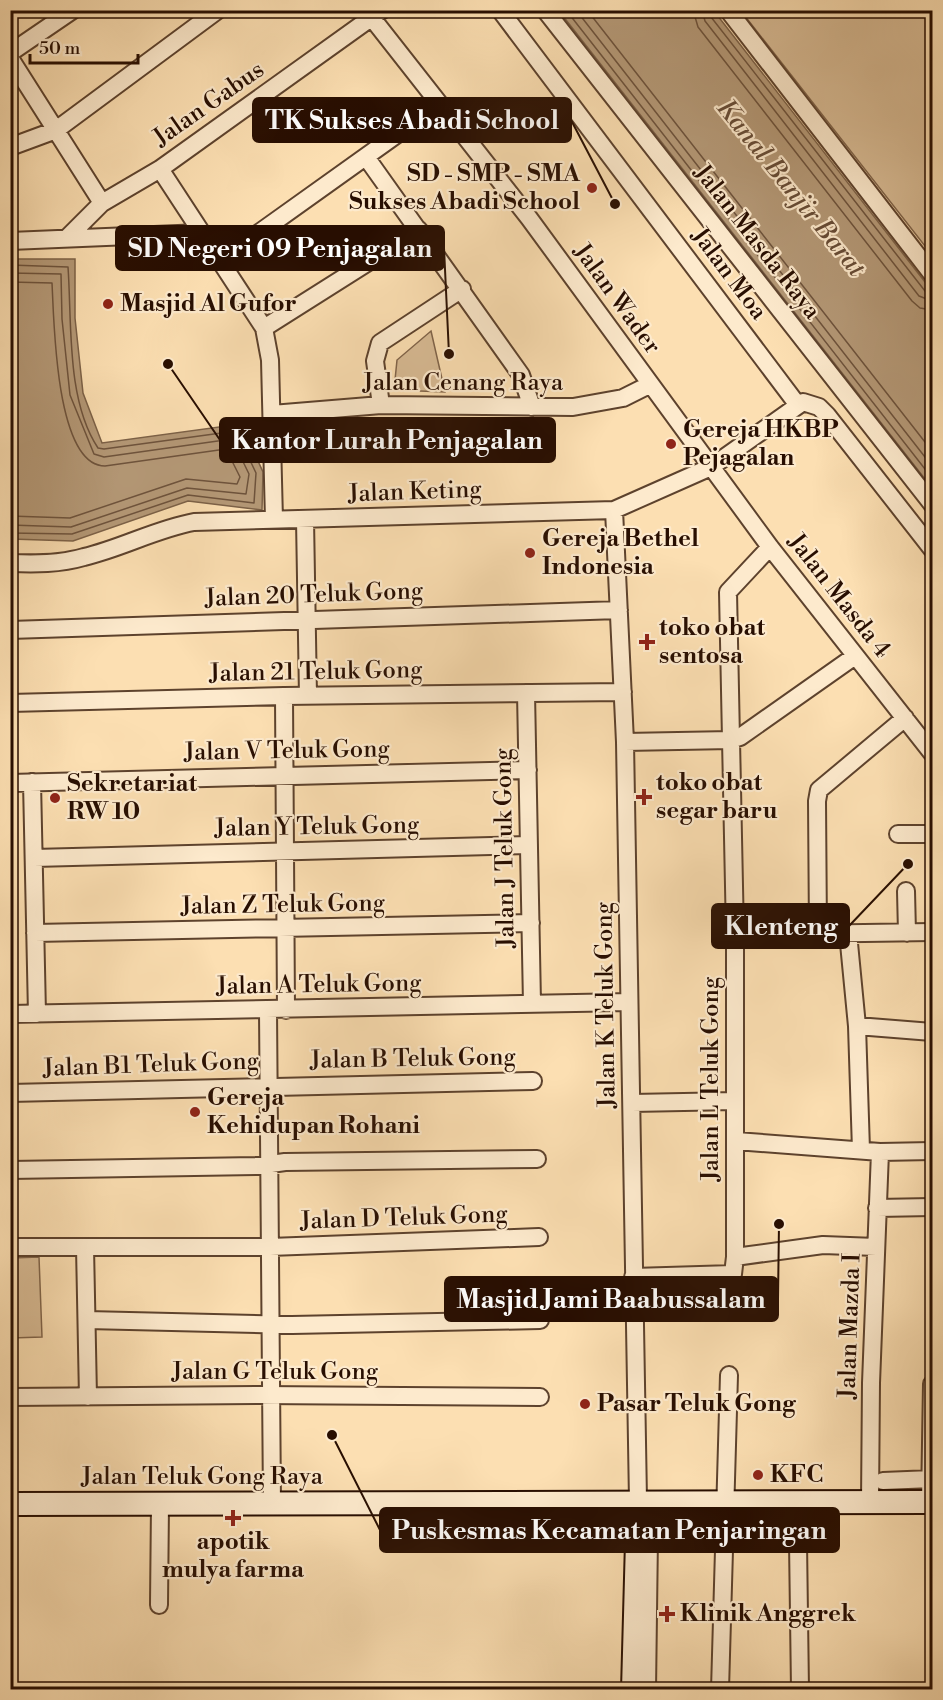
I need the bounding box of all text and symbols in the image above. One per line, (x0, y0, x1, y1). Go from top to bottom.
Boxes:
scale bar (30, 27, 138, 65)
text: 50 m (39, 37, 81, 60)
street label: Jalan Gabus (147, 55, 270, 154)
water label: Kanal Banjir Barat (709, 93, 873, 284)
callout: TK Sukses Abadi School (253, 98, 571, 142)
text: TK Sukses Abadi School (265, 105, 560, 137)
street label: Jalan Masda Raya (687, 158, 827, 326)
place label: SD - SMP - SMA Sukses Abadi School (349, 159, 581, 217)
marker: SD - SMP - SMA Sukses Abadi School (585, 181, 599, 195)
street label: Jalan Moa (684, 221, 774, 327)
callout: SD Negeri 09 Penjagalan (116, 226, 444, 270)
text: SD Negeri 09 Penjagalan (128, 233, 432, 265)
street label: Jalan Wader (566, 237, 667, 360)
place label: Masjid Al Gufor (120, 289, 297, 319)
marker: Masjid Al Gufor (101, 297, 115, 311)
street label: Jalan Cenang Raya (362, 368, 564, 398)
place label: Gereja HKBP Pejagalan (683, 415, 838, 473)
callout: Kantor Lurah Penjagalan (220, 418, 555, 462)
text: Kantor Lurah Penjagalan (231, 425, 543, 457)
marker: Gereja HKBP Pejagalan (664, 437, 678, 451)
street label: Jalan Keting (347, 475, 483, 509)
place label: Gereja Bethel Indonesia (542, 524, 699, 582)
street label: Jalan Masda 4 (780, 527, 897, 664)
marker: Gereja Bethel Indonesia (523, 546, 537, 560)
street label: Jalan 20 Teluk Gong (203, 576, 424, 614)
place label: toko obat sentosa (659, 613, 766, 671)
marker: toko obat sentosa (640, 635, 654, 649)
street label: Jalan 21 Teluk Gong (208, 655, 423, 689)
street label: Jalan V Teluk Gong (183, 734, 391, 768)
street label: Jalan J Teluk Gong (488, 747, 522, 949)
place label: toko obat segar baru (656, 768, 778, 826)
place label: Sekretariat RW 10 (67, 769, 198, 827)
marker: toko obat segar baru (637, 790, 651, 804)
marker: Sekretariat RW 10 (48, 791, 62, 805)
street label: Jalan Y Teluk Gong (213, 810, 420, 844)
street label: Jalan Z Teluk Gong (180, 888, 386, 922)
street label: Jalan K Teluk Gong (589, 901, 623, 1109)
callout: Klenteng (712, 904, 849, 948)
text: Klenteng (724, 911, 839, 943)
street label: Jalan A Teluk Gong (215, 968, 422, 1002)
street label: Jalan L Teluk Gong (696, 976, 726, 1182)
street label: Jalan B Teluk Gong (309, 1042, 517, 1076)
street label: Jalan B1 Teluk Gong (42, 1046, 260, 1084)
place label: Gereja Kehidupan Rohani (207, 1083, 420, 1141)
marker: Gereja Kehidupan Rohani (188, 1105, 202, 1119)
street label: Jalan D Teluk Gong (299, 1199, 509, 1237)
street label: Jalan Mazda I (832, 1253, 868, 1400)
callout: Masjid Jami Baabussalam (445, 1277, 778, 1321)
text: Masjid Jami Baabussalam (456, 1284, 766, 1316)
street label: Jalan G Teluk Gong (171, 1357, 379, 1387)
place label: Pasar Teluk Gong (597, 1389, 797, 1419)
marker: Pasar Teluk Gong (578, 1397, 592, 1411)
place label: KFC (770, 1460, 823, 1490)
street label: Jalan Teluk Gong Raya (80, 1462, 324, 1492)
marker: KFC (751, 1468, 765, 1482)
callout: Puskesmas Kecamatan Penjaringan (380, 1508, 839, 1552)
marker: apotik mulya farma (226, 1511, 240, 1525)
text: Puskesmas Kecamatan Penjaringan (391, 1515, 827, 1547)
place label: apotik mulya farma (162, 1527, 305, 1585)
place label: Klinik Anggrek (680, 1599, 857, 1629)
marker: Klinik Anggrek (658, 1605, 676, 1623)

